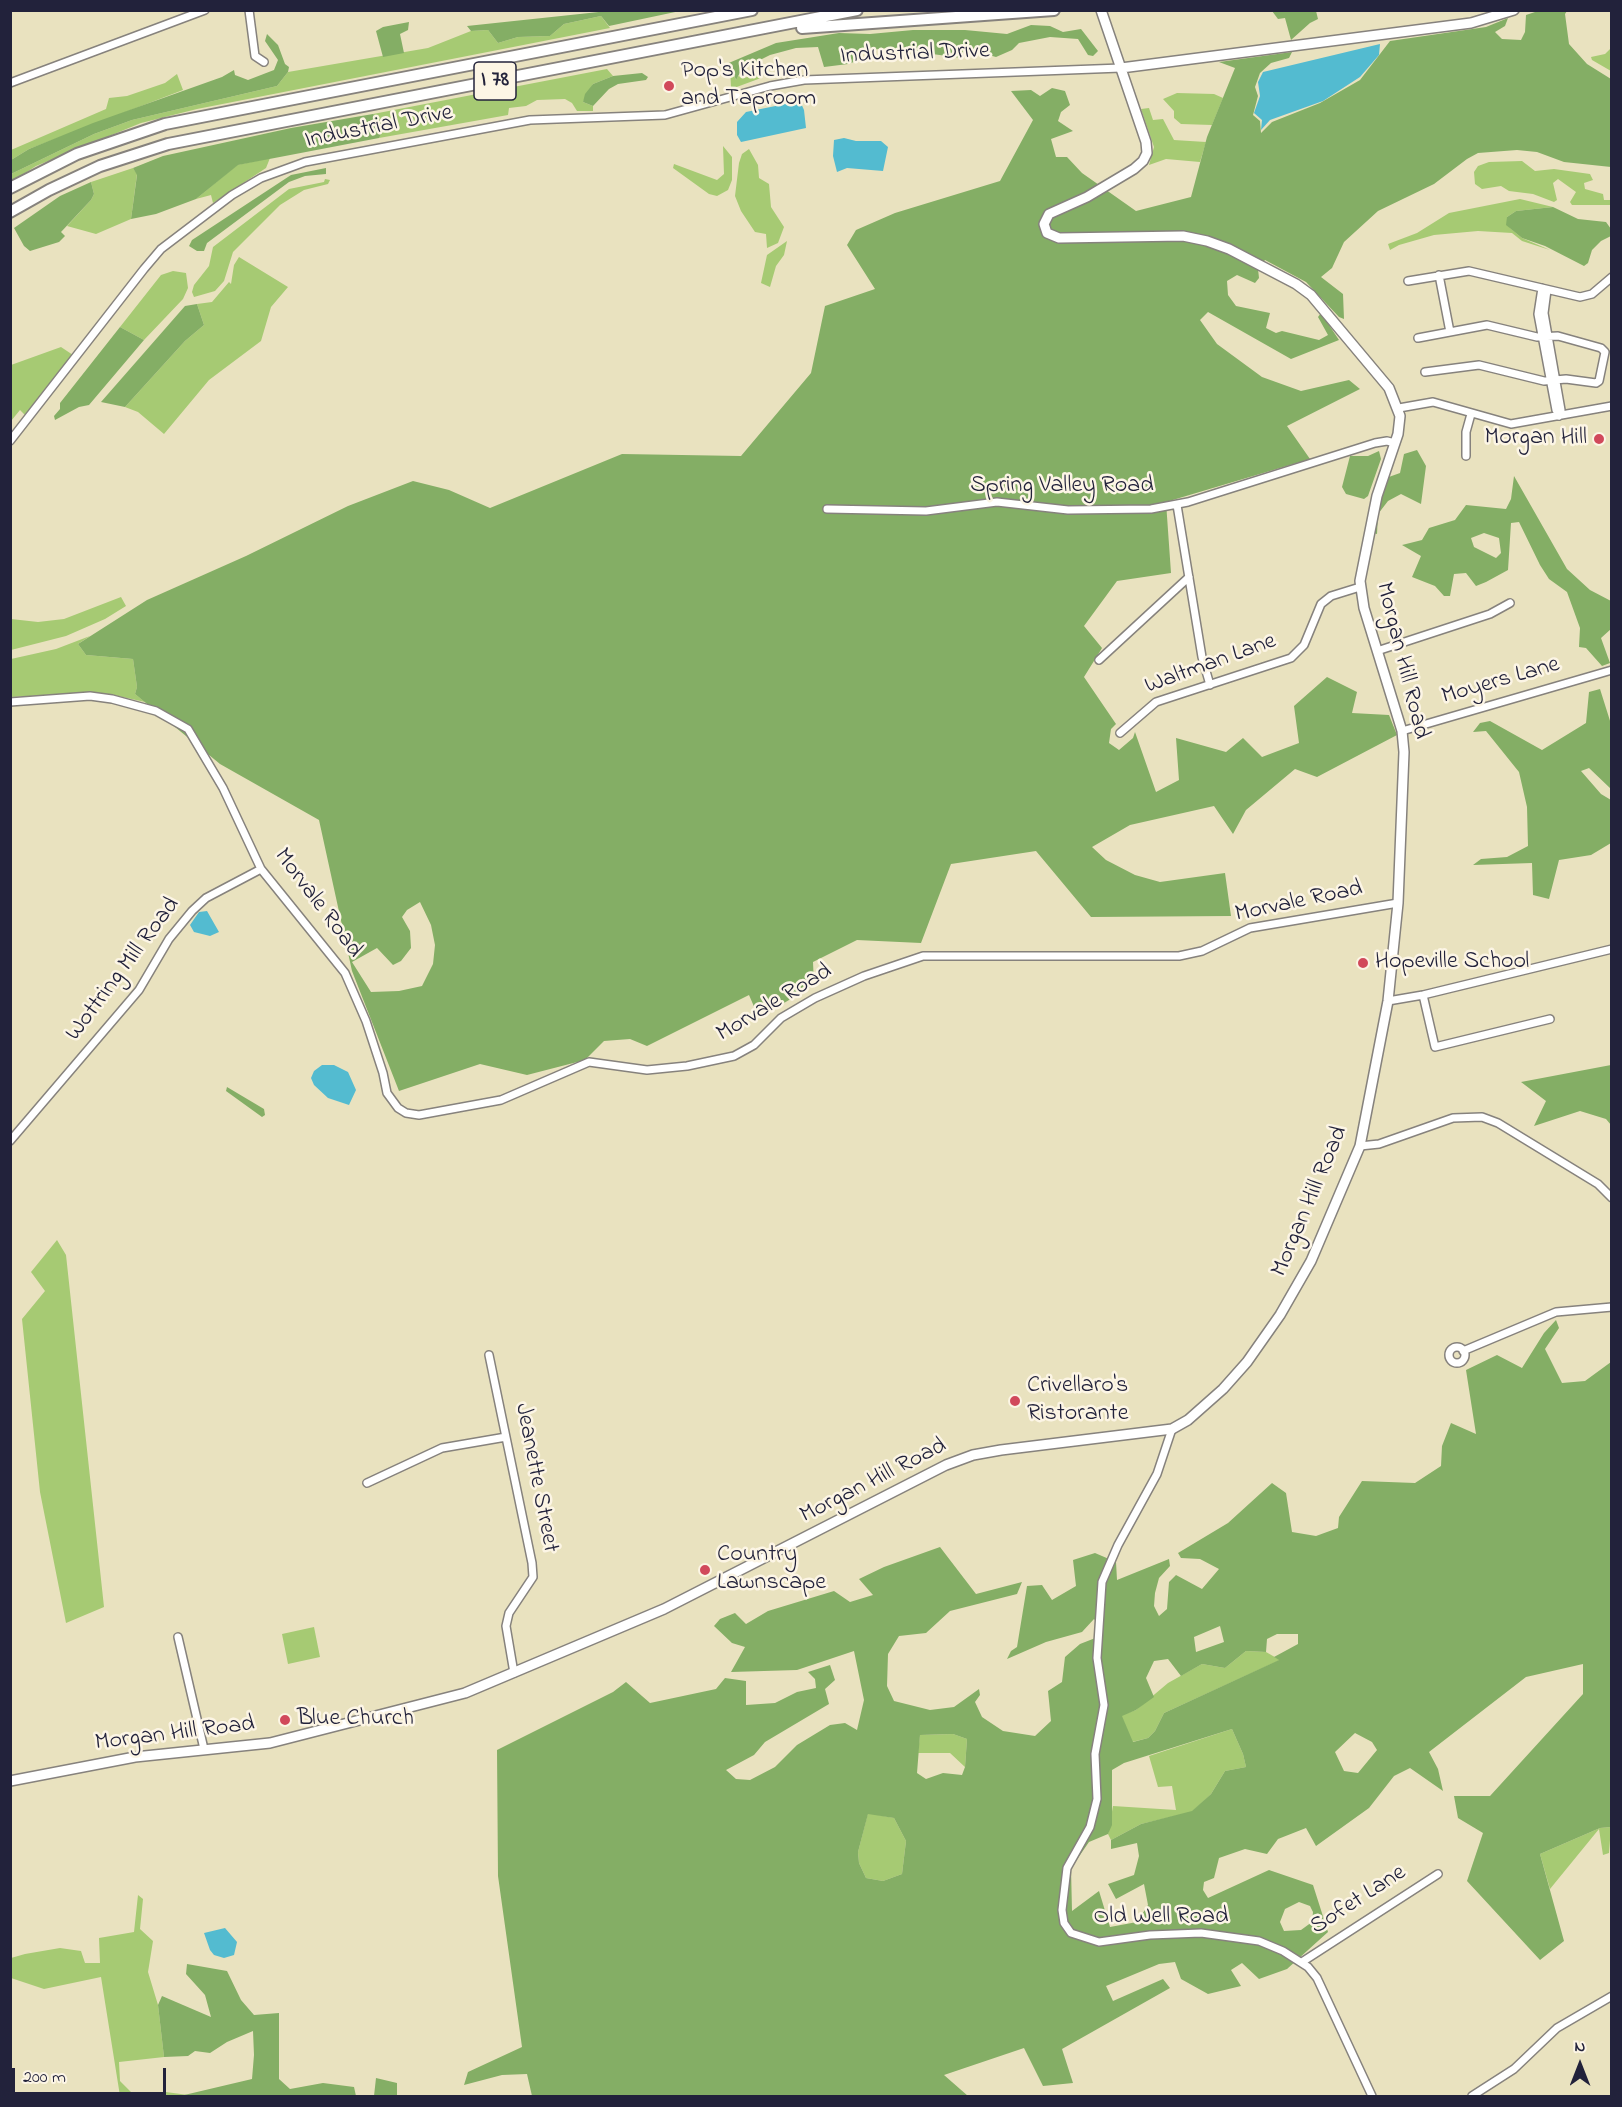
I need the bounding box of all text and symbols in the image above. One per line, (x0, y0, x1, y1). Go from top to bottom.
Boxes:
street label: Industrial Drive (840, 38, 990, 72)
place label: Pop's Kitchen and Taproom (681, 58, 816, 114)
road number: I 78 (474, 62, 516, 100)
marker: Pop's Kitchen and Taproom (662, 79, 676, 93)
street label: Industrial Drive (303, 100, 455, 156)
place label: Morgan Hill (1485, 425, 1587, 453)
marker: Morgan Hill (1592, 432, 1606, 446)
street label: Spring Valley Road (970, 473, 1154, 501)
street label: Morgan Hill Road (1368, 580, 1434, 742)
street label: Waltman Lane (1141, 628, 1281, 702)
street label: Moyers Lane (1439, 651, 1563, 713)
street label: Morvale Road (266, 844, 368, 964)
street label: Morvale Road (1233, 875, 1365, 931)
street label: Wottring Mill Road (61, 892, 187, 1048)
place label: Hopeville School (1375, 949, 1529, 977)
marker: Hopeville School (1356, 956, 1370, 970)
street label: Morvale Road (712, 958, 838, 1050)
street label: Morgan Hill Road (1266, 1122, 1356, 1282)
place label: Crivellaro's Ristorante (1027, 1373, 1128, 1429)
marker: Crivellaro's Ristorante (1008, 1394, 1022, 1408)
street label: Jeanette Street (506, 1401, 564, 1555)
street label: Morgan Hill Road (796, 1433, 952, 1531)
place label: Country Lawnscape (717, 1542, 826, 1598)
marker: Country Lawnscape (698, 1563, 712, 1577)
place label: Blue Church (297, 1706, 414, 1734)
street label: Morgan Hill Road (94, 1711, 256, 1759)
marker: Blue Church (278, 1713, 292, 1727)
street label: Sofet Lane (1306, 1859, 1412, 1943)
street label: Old Well Road (1094, 1904, 1228, 1932)
north arrow (1550, 2035, 1610, 2095)
text: N (1575, 2035, 1585, 2059)
scale bar (15, 2056, 170, 2094)
text: 200 m (23, 2065, 66, 2091)

